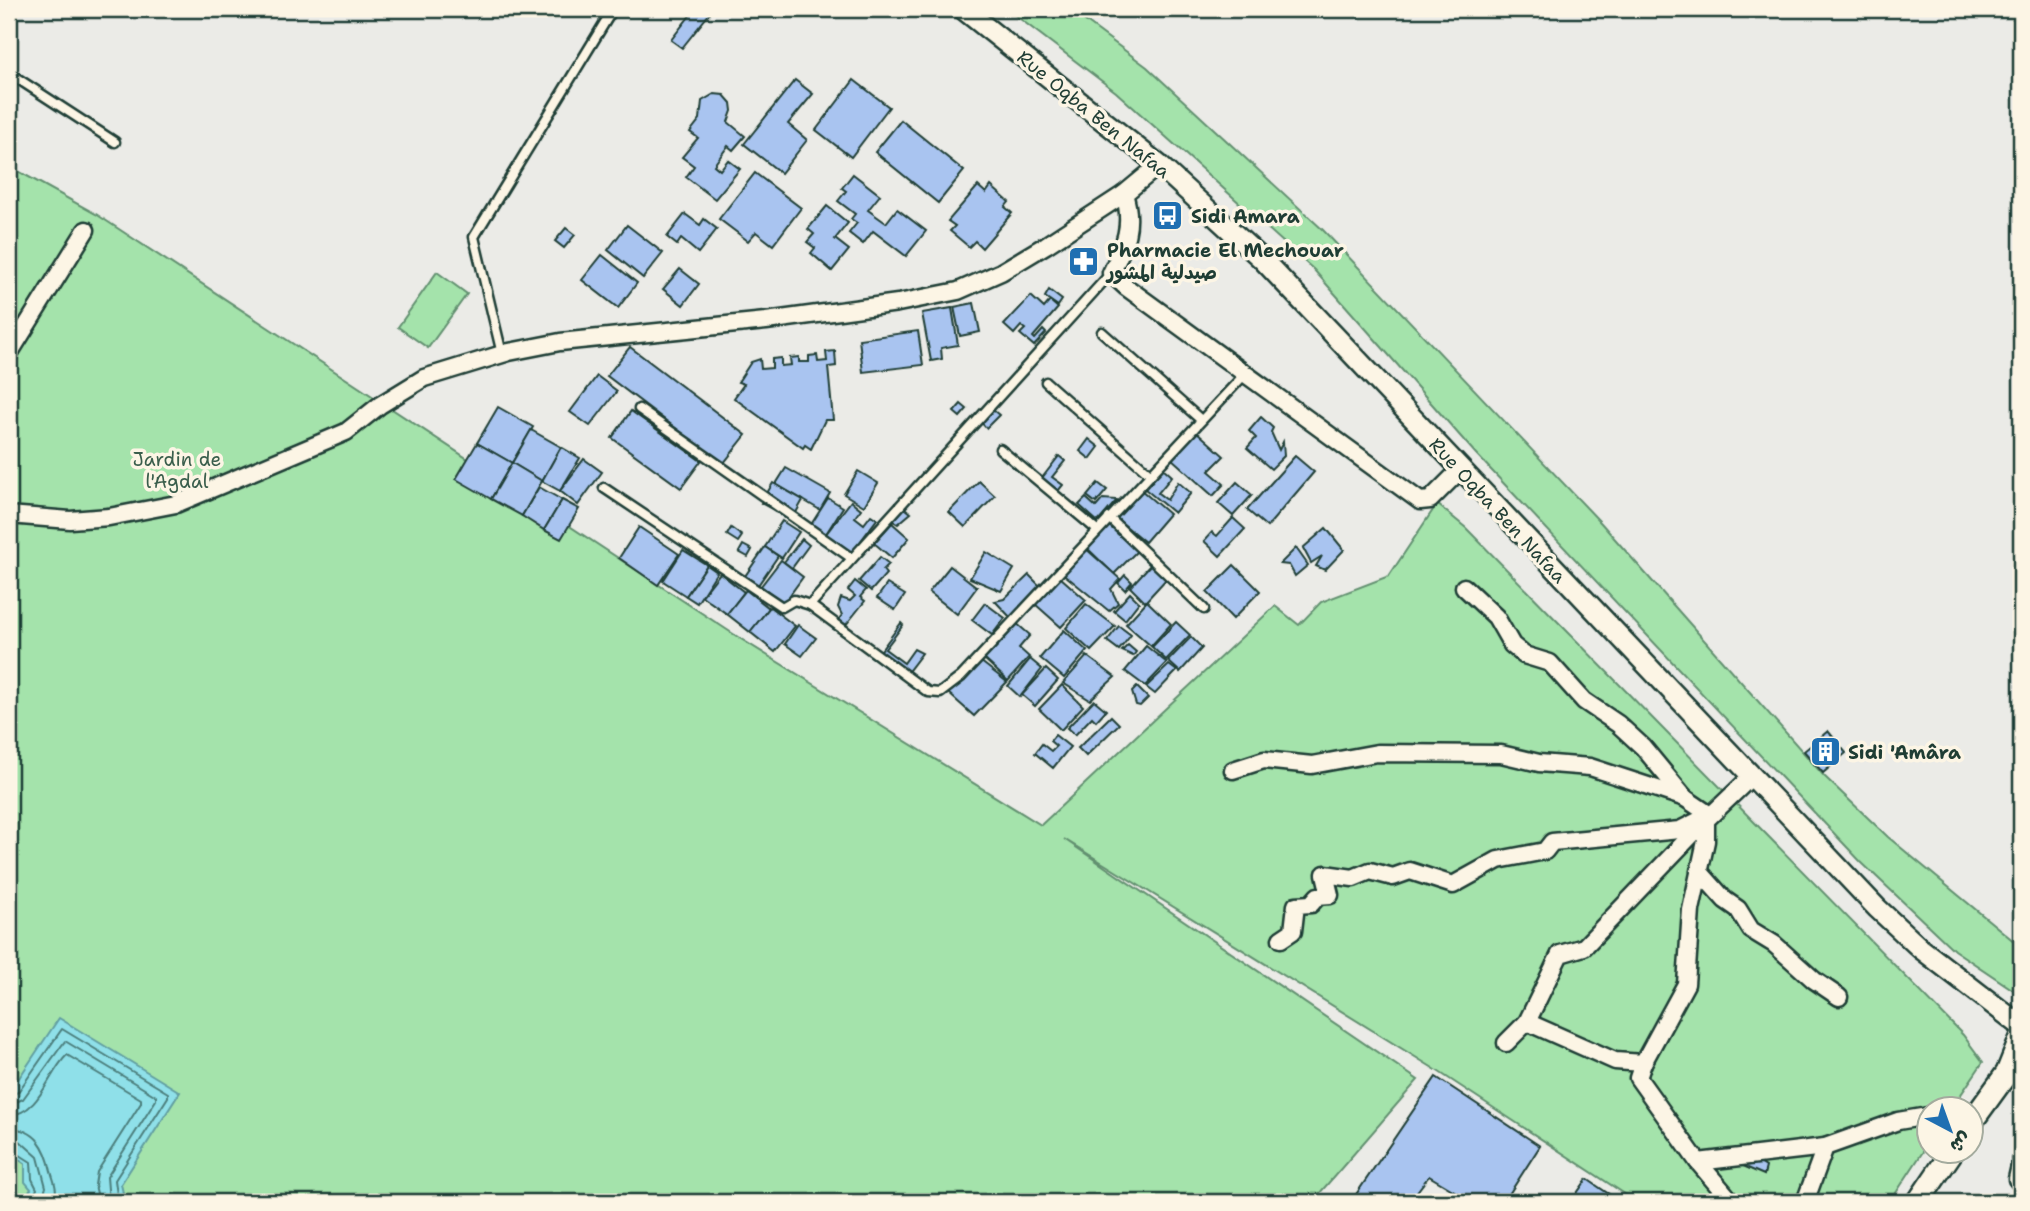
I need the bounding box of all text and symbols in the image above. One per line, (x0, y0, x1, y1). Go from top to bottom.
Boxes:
street label: Rue Oqba Ben Nafaa (1012, 45, 1176, 184)
bus stop icon: Sidi Amara (1151, 199, 1185, 233)
place label: Sidi Amara (1191, 204, 1300, 229)
place label: Pharmacie El Mechouar صيدلية المشور (1105, 238, 1344, 285)
pharmacy icon: Pharmacie El Mechouar صيدلية المشور (1067, 244, 1101, 278)
street label: Rue Oqba Ben Nafaa (1424, 432, 1572, 589)
park label: Jardin de l'Agdal (133, 447, 221, 494)
building icon: Sidi 'Amâra (1808, 735, 1842, 769)
place label: Sidi 'Amâra (1848, 740, 1961, 765)
north arrow (1914, 1096, 1984, 1166)
text: ش (1945, 1126, 1977, 1159)

